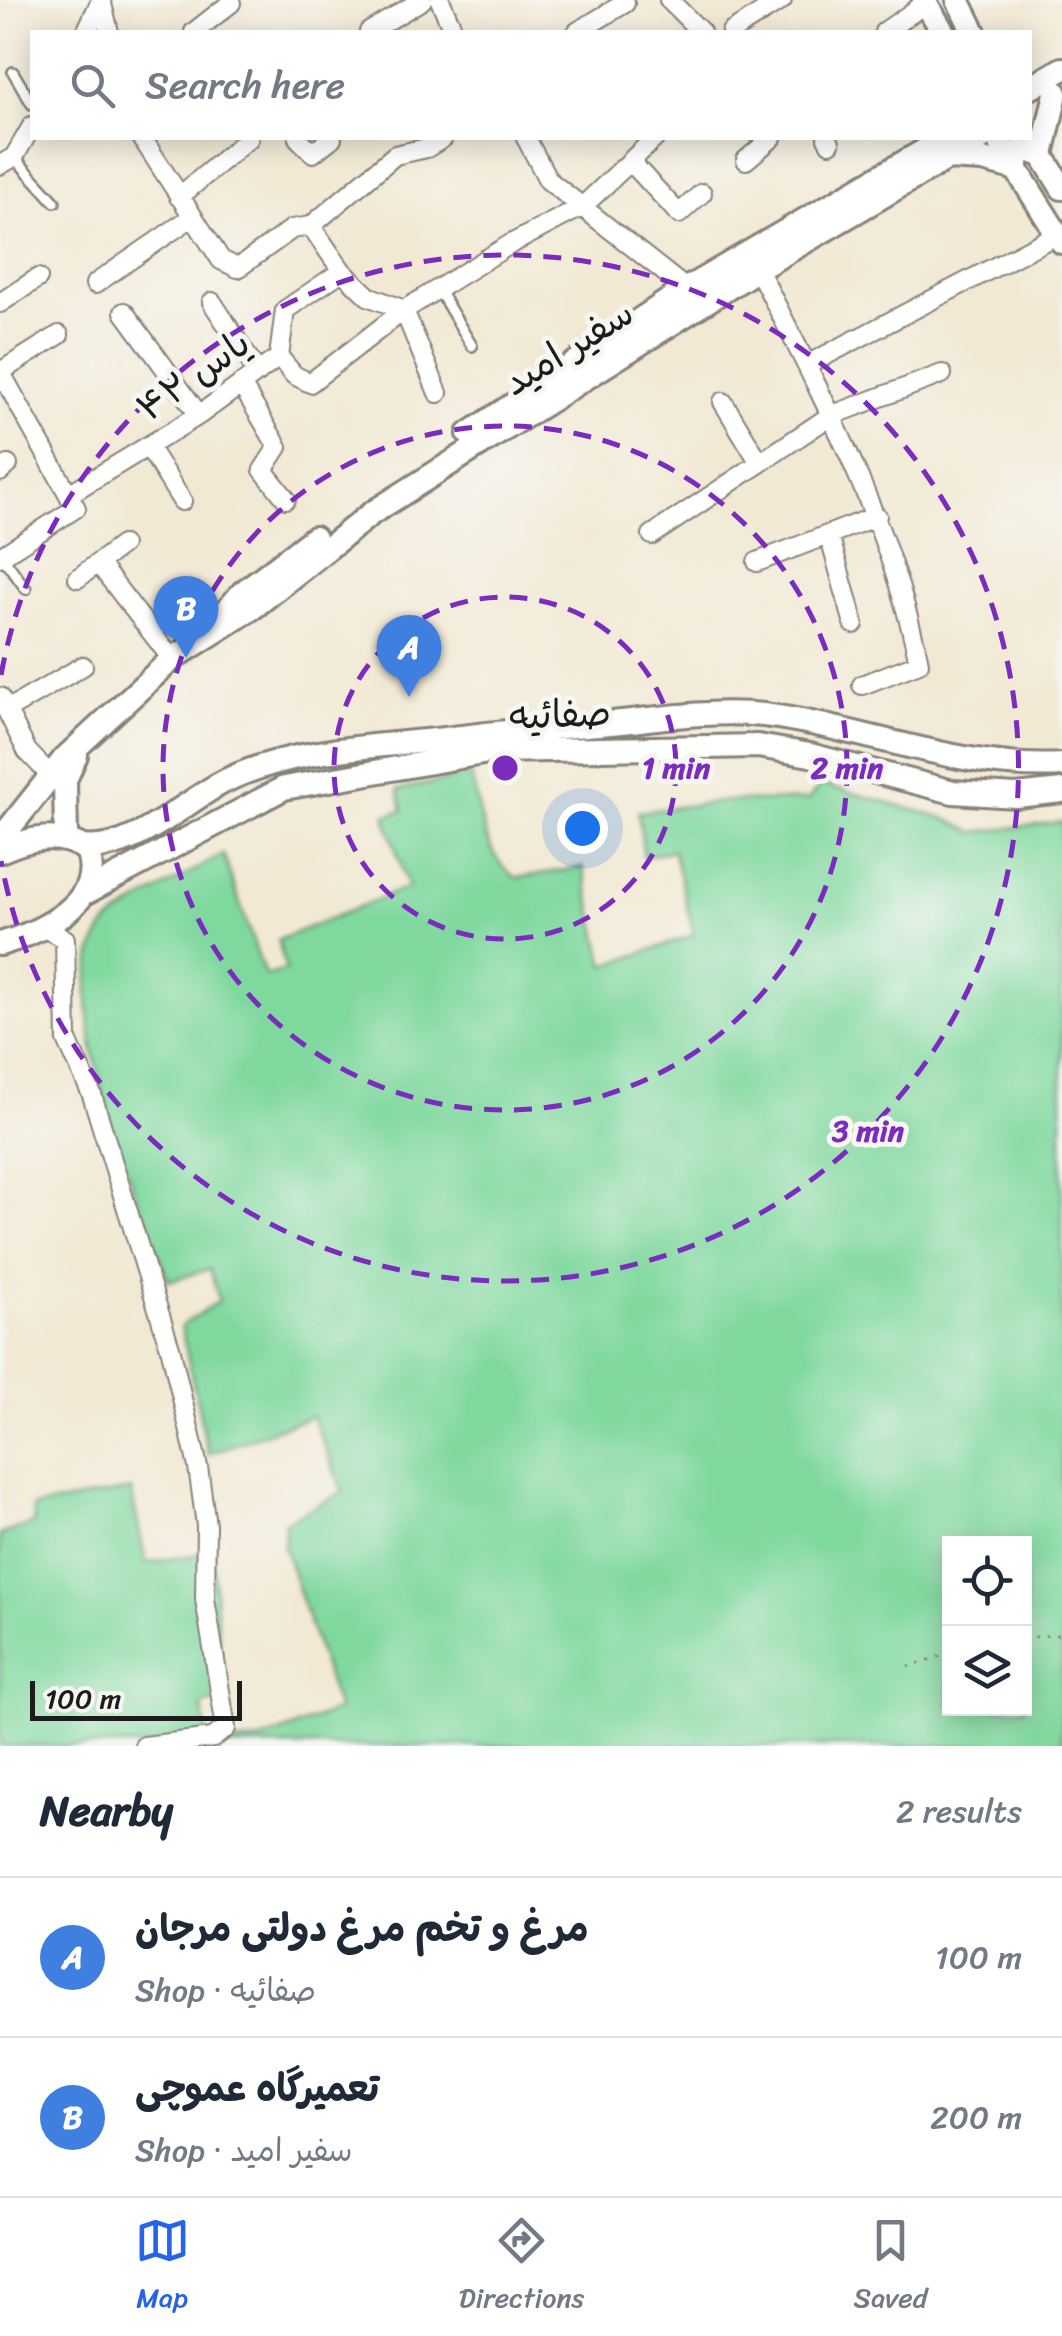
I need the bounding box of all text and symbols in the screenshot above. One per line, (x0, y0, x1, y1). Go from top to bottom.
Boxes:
search box (30, 30, 1032, 140)
text: Search here (145, 52, 345, 119)
icon: search (65, 58, 120, 113)
street label: سفیر امید (489, 281, 648, 414)
street label: یاس ۴۲ (122, 311, 265, 440)
pin: B (154, 576, 218, 658)
pin: A (376, 614, 442, 697)
street label: صفائیه (508, 679, 612, 750)
text: 1 min (642, 741, 711, 795)
text: 2 min (811, 741, 884, 795)
centre of rings (487, 750, 523, 786)
your location (557, 803, 608, 854)
text: 3 min (831, 1104, 905, 1158)
map controls (942, 1536, 1032, 1716)
button: locate (942, 1536, 1032, 1626)
button: layers (942, 1626, 1032, 1716)
text: 100 m (45, 1674, 121, 1723)
scale bar (30, 1676, 242, 1720)
text: Nearby (40, 1774, 173, 1848)
text: 2 results (896, 1783, 1022, 1840)
text: مرغ و تخم مرغ دولتی مرجان (135, 1895, 589, 1962)
text: A (62, 1929, 83, 1986)
text: 100 m (935, 1929, 1022, 1986)
text: Shop · صفائیه (135, 1962, 316, 2019)
text: تعمیرگاه عموچی (135, 2055, 379, 2122)
text: B (62, 2089, 83, 2146)
text: 200 m (930, 2089, 1022, 2146)
text: Shop · سفیر امید (135, 2122, 353, 2179)
tab: Map (135, 2213, 190, 2322)
tab: Directions (459, 2213, 584, 2322)
tab: Saved (854, 2213, 927, 2322)

